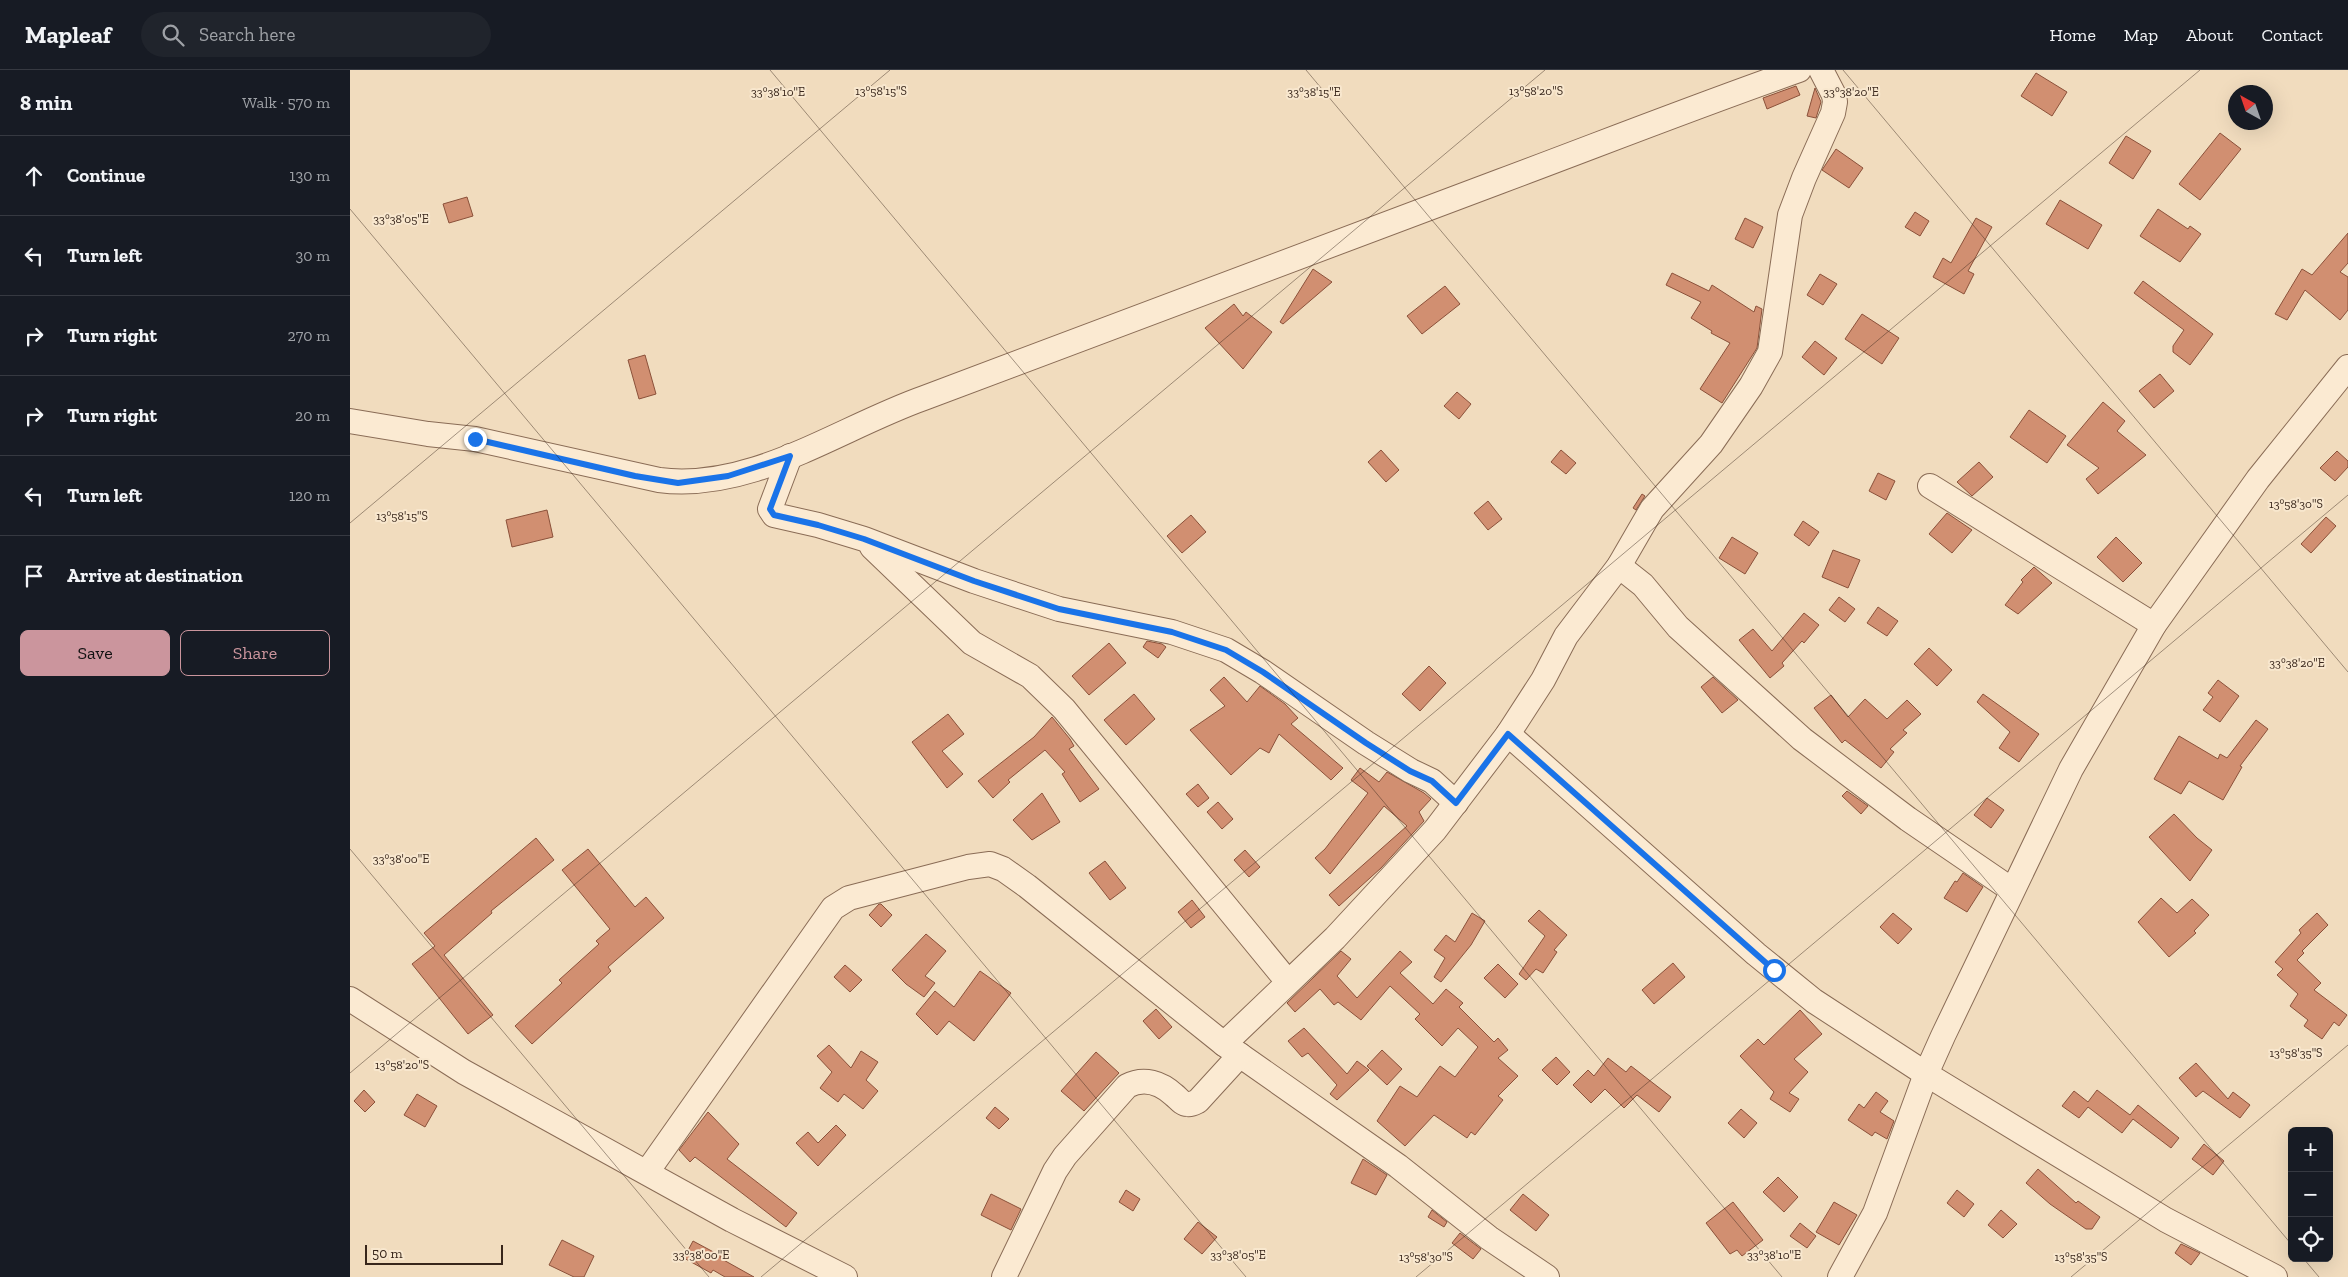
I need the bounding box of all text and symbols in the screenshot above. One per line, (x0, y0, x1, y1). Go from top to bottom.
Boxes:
search box (141, 12, 491, 57)
text: Mapleaf (25, 20, 111, 49)
icon: search (159, 21, 187, 49)
text: Search here (199, 23, 295, 46)
text: Home (2049, 24, 2096, 46)
text: Map (2124, 24, 2158, 46)
text: About (2186, 24, 2233, 46)
text: Contact (2261, 24, 2323, 46)
text: 13°58'15"S (855, 84, 907, 98)
text: 13°58'20"S (1509, 84, 1563, 98)
text: 33°38'10"E (751, 85, 805, 99)
text: 33°38'15"E (1287, 85, 1341, 99)
text: 33°38'20"E (1823, 85, 1879, 99)
north arrow (2228, 85, 2273, 130)
text: 8 min (20, 90, 72, 115)
text: Walk · 570 m (242, 93, 330, 112)
icon: ahead (20, 162, 48, 190)
text: Continue (67, 164, 145, 187)
text: 130 m (289, 166, 330, 185)
text: 33°38'05"E (373, 212, 429, 226)
icon: left (20, 242, 48, 270)
text: Turn left (67, 244, 142, 267)
text: 30 m (296, 246, 330, 265)
icon: right (20, 322, 48, 350)
text: Turn right (67, 324, 157, 347)
text: 270 m (288, 326, 330, 345)
icon: right (20, 402, 48, 430)
text: Turn right (67, 404, 157, 427)
text: 20 m (295, 406, 330, 425)
route end (464, 428, 487, 451)
icon: left (20, 482, 48, 510)
text: Turn left (67, 484, 142, 507)
text: 120 m (289, 486, 330, 505)
text: 13°58'30"S (2269, 497, 2323, 511)
text: 13°58'15"S (376, 509, 428, 523)
icon: arrive (20, 562, 48, 590)
text: Arrive at destination (67, 564, 243, 587)
button: Save (20, 630, 170, 676)
button: Share (180, 630, 330, 676)
text: 33°38'20"E (2269, 656, 2325, 670)
text: 33°38'00"E (373, 852, 429, 866)
route start (1763, 959, 1786, 982)
text: 13°58'35"S (2270, 1046, 2323, 1060)
text: 13°58'20"S (375, 1058, 429, 1072)
map controls (2288, 1127, 2333, 1262)
button: + (2288, 1127, 2333, 1172)
button: − (2288, 1172, 2333, 1217)
button: locate (2288, 1217, 2333, 1262)
scale bar (365, 1242, 502, 1265)
text: 50 m (372, 1245, 403, 1262)
text: 33°38'00"E (673, 1248, 729, 1262)
text: 33°38'05"E (1210, 1248, 1266, 1262)
text: 33°38'10"E (1747, 1248, 1801, 1262)
text: 13°58'30"S (1399, 1250, 1453, 1264)
text: 13°58'35"S (2055, 1250, 2108, 1264)

